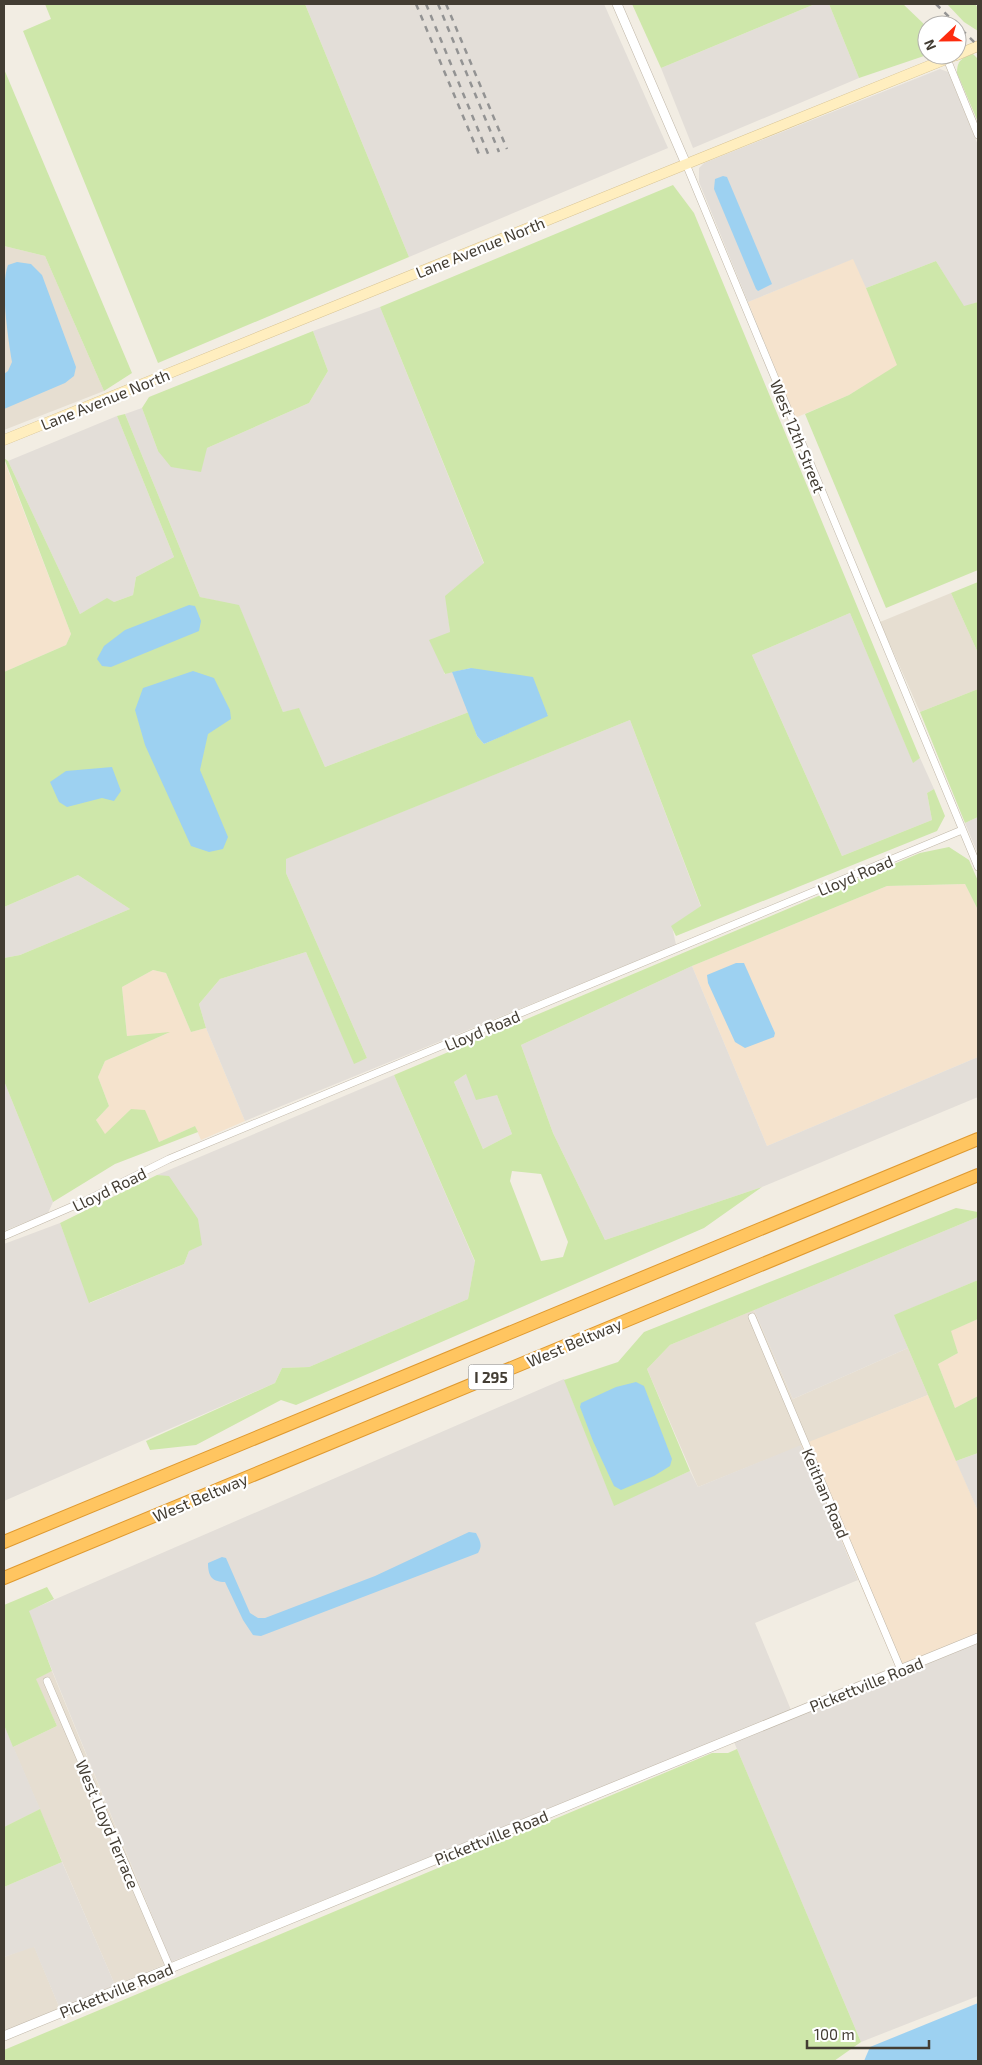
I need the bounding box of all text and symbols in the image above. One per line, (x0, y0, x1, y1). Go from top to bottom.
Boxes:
north arrow (917, 15, 967, 65)
text: N (920, 37, 939, 53)
street label: Lane Avenue North (413, 212, 547, 282)
street label: Lane Avenue North (38, 364, 172, 434)
street label: West 12th Street (767, 377, 829, 495)
street label: Lloyd Road (814, 851, 896, 899)
street label: Lloyd Road (441, 1006, 523, 1054)
street label: Lloyd Road (69, 1163, 149, 1215)
street label: West Beltway (524, 1313, 625, 1370)
road number: I 295 (468, 1364, 514, 1390)
street label: Keithan Road (799, 1445, 853, 1541)
street label: West Beltway (150, 1468, 251, 1525)
street label: Pickettville Road (806, 1653, 926, 1715)
street label: West Lloyd Terrace (72, 1757, 144, 1891)
street label: Pickettville Road (431, 1806, 551, 1868)
street label: Pickettville Road (56, 1959, 176, 2021)
scale bar (807, 2018, 930, 2050)
text: 100 m (814, 2025, 855, 2043)

